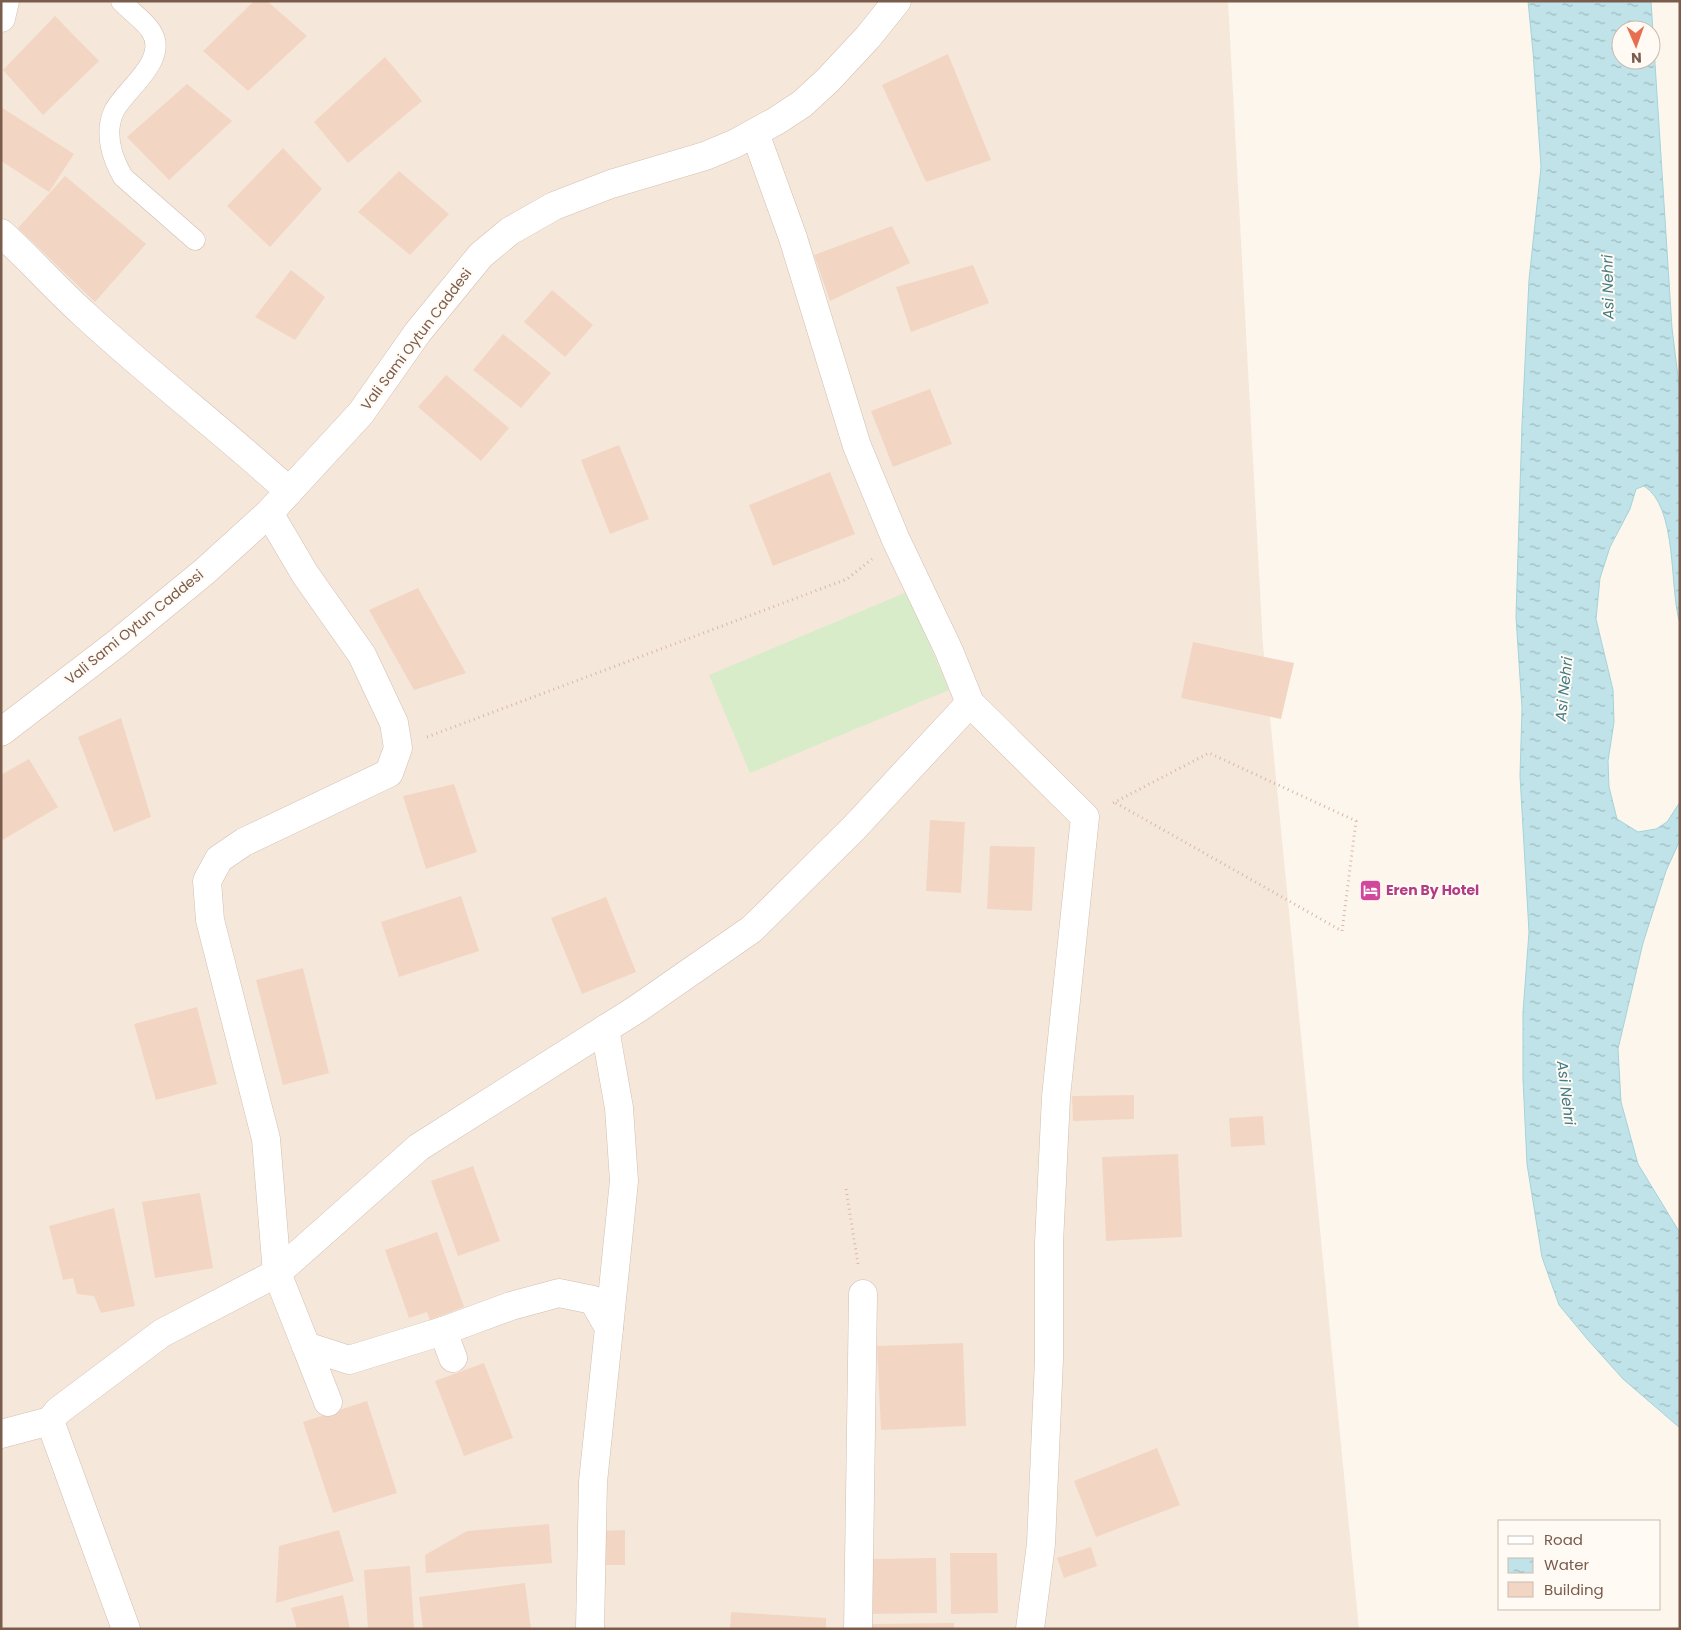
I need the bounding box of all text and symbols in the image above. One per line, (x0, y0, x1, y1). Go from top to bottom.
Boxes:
north arrow (1611, 20, 1661, 70)
text: N (1631, 48, 1642, 68)
water label: Asi Nehri (1596, 254, 1619, 321)
street label: Vali Sami Oytun Caddesi (356, 264, 476, 414)
street label: Vali Sami Oytun Caddesi (60, 565, 208, 689)
water label: Asi Nehri (1550, 655, 1577, 723)
hotel icon: Eren By Hotel (1358, 878, 1382, 902)
place label: Eren By Hotel (1386, 880, 1479, 900)
water label: Asi Nehri (1552, 1058, 1581, 1127)
legend (1498, 1520, 1661, 1610)
text: Road (1544, 1529, 1583, 1550)
text: Water (1544, 1554, 1590, 1575)
text: Building (1544, 1579, 1604, 1600)

